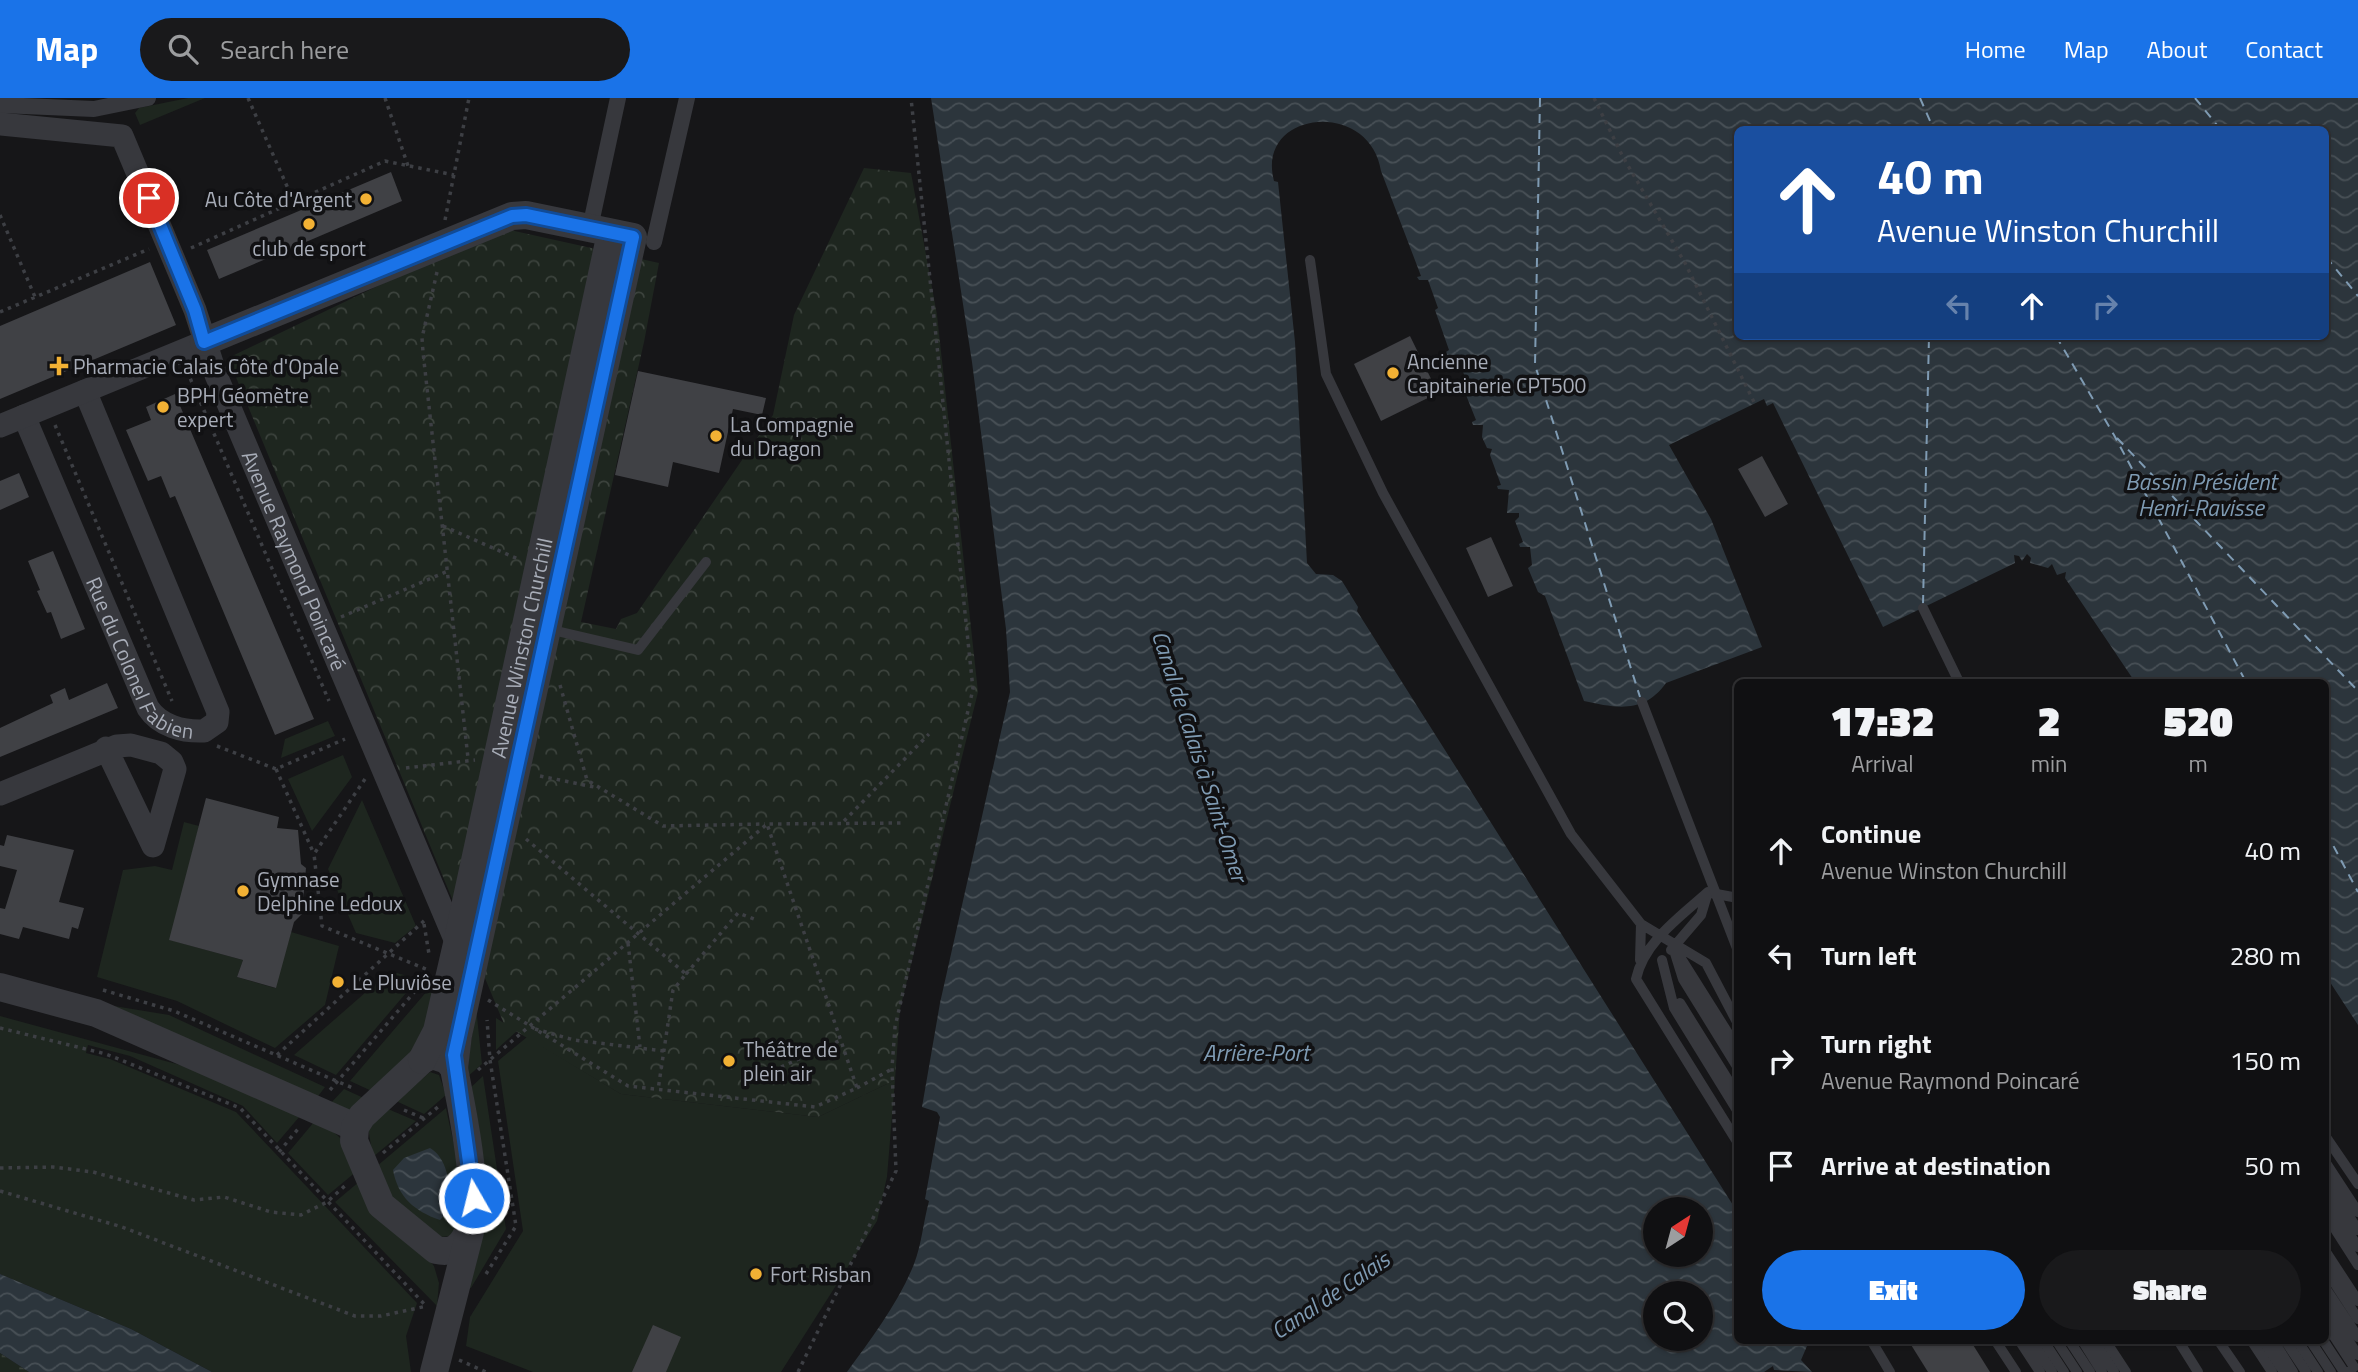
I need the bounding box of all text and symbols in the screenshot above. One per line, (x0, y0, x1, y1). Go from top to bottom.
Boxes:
search box (140, 18, 630, 81)
text: Map (35, 24, 98, 74)
icon: search (164, 30, 202, 68)
text: Search here (220, 30, 349, 69)
text: Home (1965, 31, 2026, 67)
text: Map (2064, 31, 2109, 67)
text: About (2147, 31, 2207, 67)
text: Contact (2245, 31, 2323, 67)
text: 40 m (1877, 138, 1984, 213)
icon: ahead (1762, 154, 1853, 245)
pin (119, 168, 179, 228)
icon: arrive (130, 179, 168, 217)
place label: Au Côte d'Argent (205, 183, 353, 215)
marker: Au Côte d'Argent (358, 191, 374, 207)
text: Avenue Winston Churchill (1877, 206, 2219, 254)
marker: club de sport (301, 216, 317, 232)
place label: club de sport (252, 232, 366, 264)
icon: left (1940, 287, 1978, 325)
icon: ahead (2013, 287, 2051, 325)
icon: right (2086, 287, 2124, 325)
place label: Ancienne Capitainerie CPT500 (1407, 345, 1586, 401)
place label: Pharmacie Calais Côte d'Opale (73, 350, 339, 382)
marker: Pharmacie Calais Côte d'Opale (51, 358, 67, 374)
marker: Ancienne Capitainerie CPT500 (1385, 365, 1401, 381)
place label: BPH Géomètre expert (177, 379, 309, 435)
marker: BPH Géomètre expert (155, 399, 171, 415)
place label: La Compagnie du Dragon (730, 408, 854, 464)
marker: La Compagnie du Dragon (708, 428, 724, 444)
street label: Avenue Raymond Poincaré (234, 445, 355, 675)
water label: Bassin Président Henri-Ravisse (2125, 464, 2279, 525)
street label: Avenue Winston Churchill (482, 535, 561, 761)
street label: Rue du Colonel Fabien (78, 572, 196, 747)
water label: Canal de Calais à Saint-Omer (1143, 626, 1258, 889)
text: 17:32 (1830, 688, 1935, 752)
text: 2 (2038, 688, 2061, 752)
text: 520 (2164, 688, 2233, 752)
text: Arrival (1851, 746, 1914, 781)
text: min (2031, 746, 2067, 781)
text: m (2189, 746, 2208, 781)
text: Continue (1821, 814, 1921, 853)
text: 40 m (2244, 831, 2301, 870)
icon: ahead (1762, 832, 1800, 870)
text: Avenue Winston Churchill (1821, 853, 2067, 888)
place label: Gymnase Delphine Ledoux (257, 863, 403, 919)
marker: Gymnase Delphine Ledoux (235, 883, 251, 899)
text: Turn left (1821, 936, 1916, 975)
text: 280 m (2230, 936, 2301, 975)
icon: left (1762, 937, 1800, 975)
place label: Le Pluviôse (352, 966, 452, 998)
marker: Le Pluviôse (330, 974, 346, 990)
text: Turn right (1821, 1024, 1932, 1063)
place label: Théâtre de plein air (743, 1033, 838, 1089)
water label: Arrière-Port (1203, 1035, 1312, 1070)
text: 150 m (2230, 1041, 2301, 1080)
icon: right (1762, 1042, 1800, 1080)
marker: Théâtre de plein air (721, 1053, 737, 1069)
text: Avenue Raymond Poincaré (1821, 1063, 2080, 1098)
text: Arrive at destination (1821, 1146, 2051, 1185)
text: 50 m (2244, 1146, 2301, 1185)
icon: arrive (1762, 1147, 1800, 1185)
position arrow (437, 1161, 511, 1235)
north arrow (1643, 1197, 1713, 1267)
map controls (1643, 1197, 1713, 1351)
water label: Canal de Calais (1263, 1241, 1398, 1348)
button: Exit (1762, 1250, 2025, 1330)
button: Share (2039, 1250, 2301, 1330)
place label: Fort Risban (770, 1258, 871, 1290)
marker: Fort Risban (748, 1266, 764, 1282)
button: search (1643, 1281, 1713, 1351)

